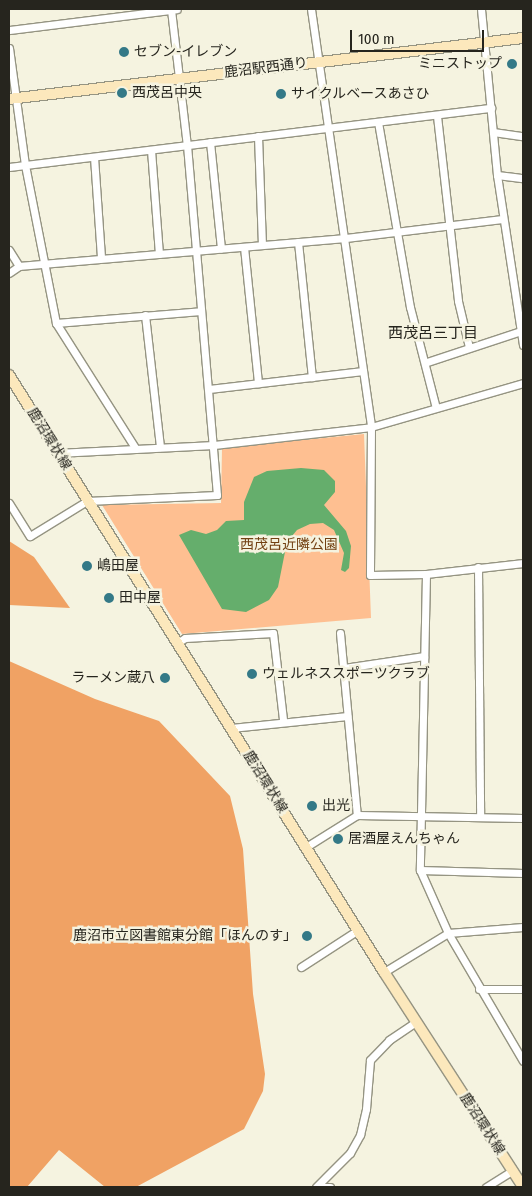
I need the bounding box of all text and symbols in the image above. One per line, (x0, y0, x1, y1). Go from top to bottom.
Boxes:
scale bar (352, 20, 486, 52)
text: 100 m (358, 30, 395, 48)
place label: セブン-イレブン (134, 44, 237, 60)
marker: セブン-イレブン (118, 46, 130, 58)
street label: 鹿沼駅西通り (223, 55, 309, 81)
place label: ミニストップ (418, 56, 502, 72)
marker: ミニストップ (506, 58, 518, 70)
place label: 西茂呂中央 (132, 85, 202, 101)
place label: サイクルベースあさひ (291, 86, 431, 102)
marker: 西茂呂中央 (116, 87, 128, 99)
marker: サイクルベースあさひ (275, 88, 287, 100)
district label: 西茂呂三丁目 (388, 325, 478, 343)
street label: 鹿沼環状線 (23, 405, 75, 473)
park label: 西茂呂近隣公園 (240, 537, 338, 553)
place label: 嶋田屋 (97, 558, 139, 574)
marker: 嶋田屋 (81, 560, 93, 572)
place label: 田中屋 (119, 590, 161, 606)
marker: 田中屋 (103, 592, 115, 604)
place label: ウェルネススポーツクラブ (262, 666, 430, 682)
marker: ウェルネススポーツクラブ (246, 668, 258, 680)
place label: ラーメン蔵八 (71, 670, 155, 686)
marker: ラーメン蔵八 (159, 672, 171, 684)
street label: 鹿沼環状線 (239, 748, 291, 816)
place label: 出光 (322, 798, 350, 814)
marker: 出光 (306, 800, 318, 812)
place label: 居酒屋えんちゃん (348, 831, 460, 847)
marker: 居酒屋えんちゃん (332, 833, 344, 845)
place label: 鹿沼市立図書館東分館「ほんのす」 (73, 928, 297, 944)
marker: 鹿沼市立図書館東分館「ほんのす」 (301, 930, 313, 942)
street label: 鹿沼環状線 (456, 1090, 508, 1158)

